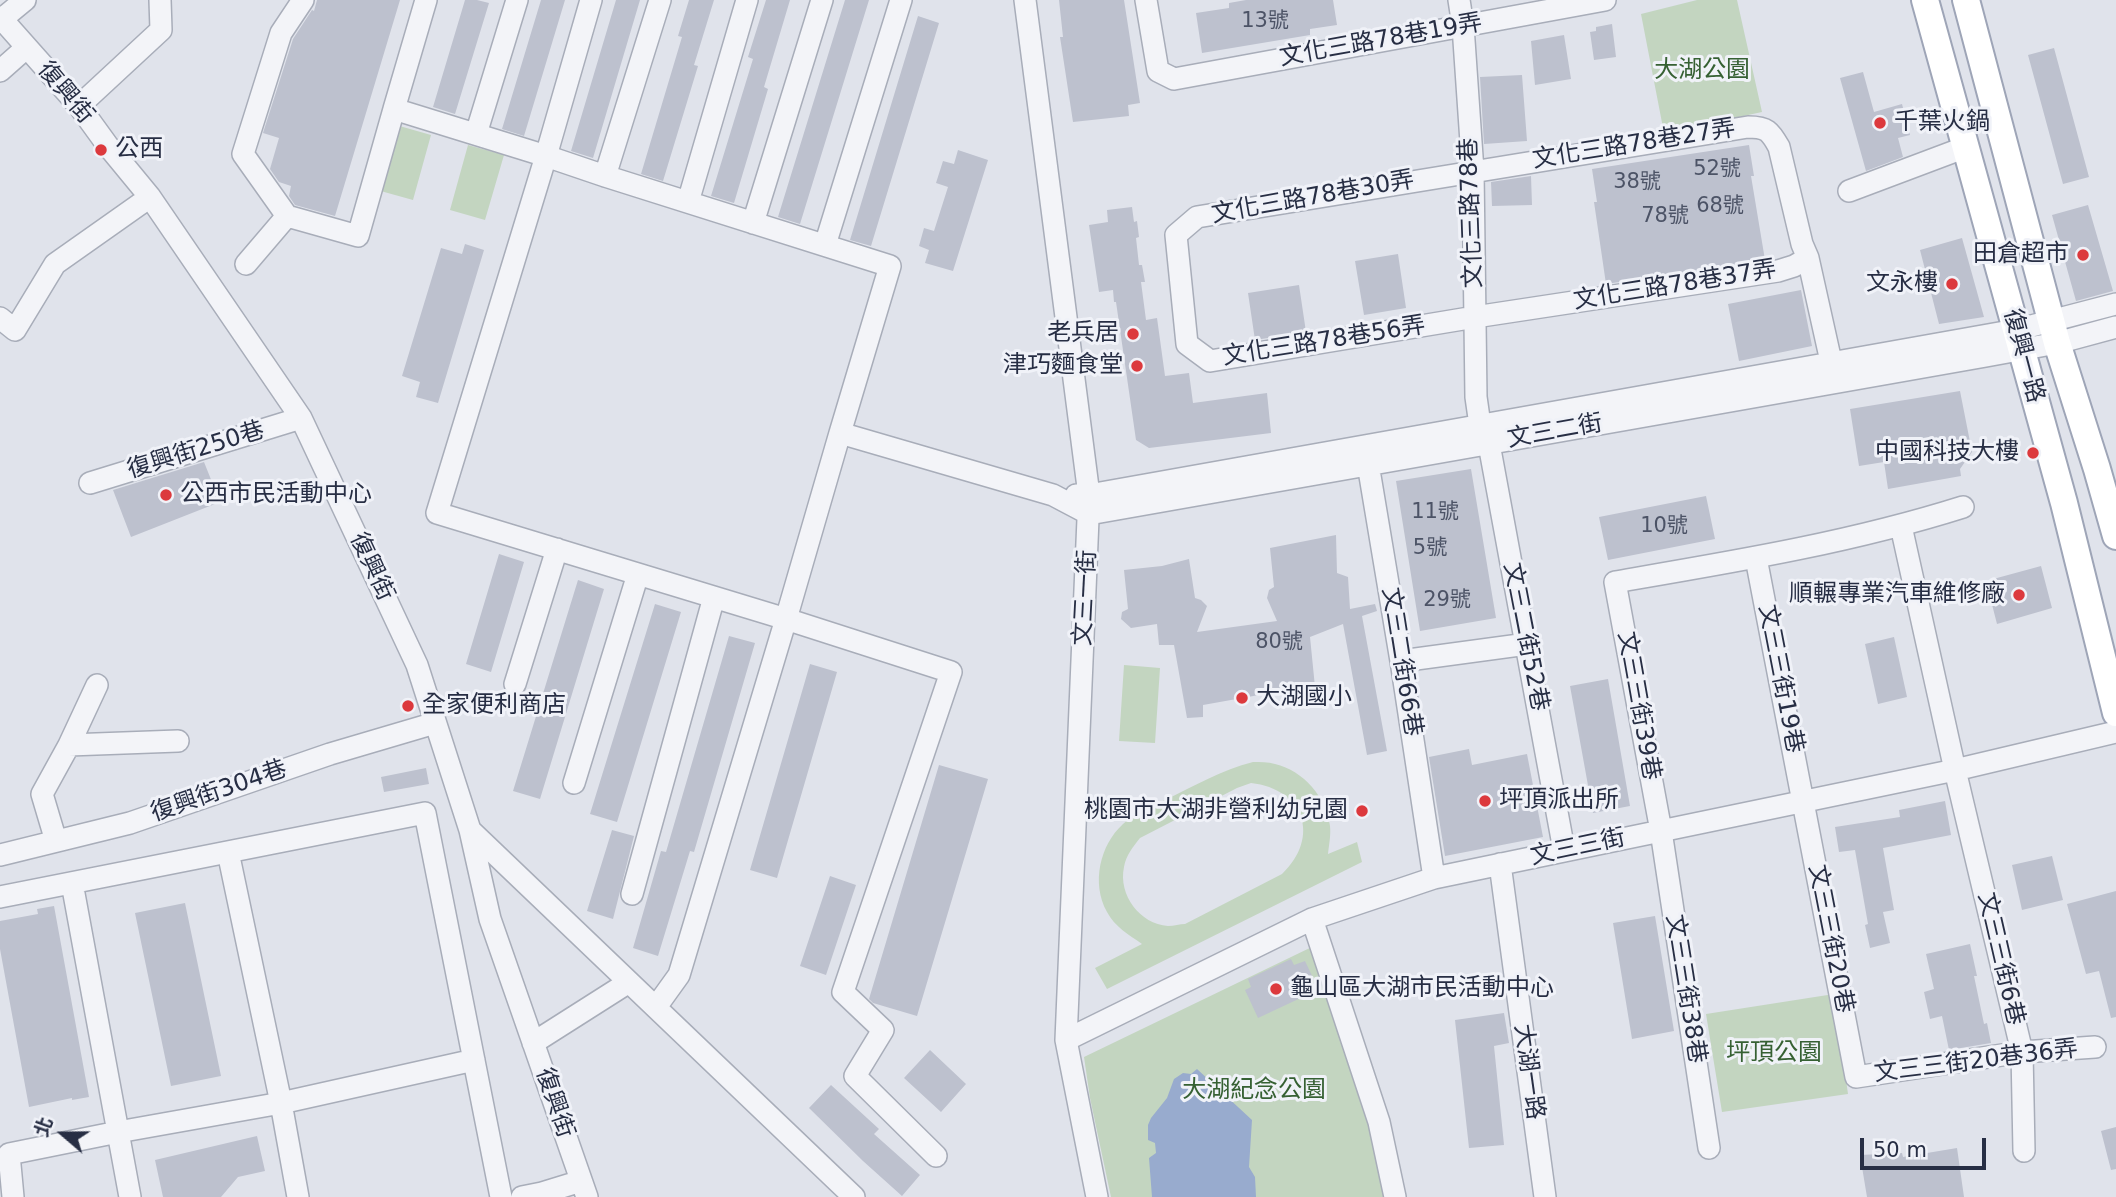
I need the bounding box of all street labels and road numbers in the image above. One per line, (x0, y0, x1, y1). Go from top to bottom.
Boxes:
street label: 文化三路78巷19弄 (1278, 9, 1484, 73)
street label: 復興街 (31, 56, 99, 130)
street label: 文化三路78巷27弄 (1530, 115, 1738, 175)
street label: 文化三路78巷 (1455, 137, 1489, 289)
street label: 文化三路78巷30弄 (1210, 166, 1416, 230)
street label: 文化三路78巷37弄 (1571, 256, 1779, 316)
street label: 復興一路 (1997, 306, 2049, 406)
street label: 文化三路78巷56弄 (1220, 312, 1428, 372)
street label: 文三二街 (1505, 409, 1605, 455)
street label: 復興街250巷 (124, 416, 268, 486)
street label: 復興街 (343, 528, 399, 606)
street label: 文三一街 (1069, 549, 1103, 647)
street label: 文三二街52巷 (1497, 560, 1553, 714)
street label: 文三二街66巷 (1375, 585, 1427, 739)
street label: 文三三街19巷 (1752, 602, 1808, 756)
street label: 文三三街39巷 (1611, 629, 1665, 783)
street label: 復興街304巷 (147, 755, 291, 829)
street label: 文三三街 (1528, 824, 1628, 872)
street label: 文三三街20巷 (1802, 862, 1858, 1016)
street label: 文三三街6巷 (1971, 890, 2029, 1028)
street label: 文三三街38巷 (1659, 912, 1711, 1066)
street label: 大湖一路 (1507, 1022, 1549, 1122)
street label: 文三三街20巷36弄 (1872, 1035, 2080, 1089)
street label: 復興街 (529, 1064, 579, 1142)

